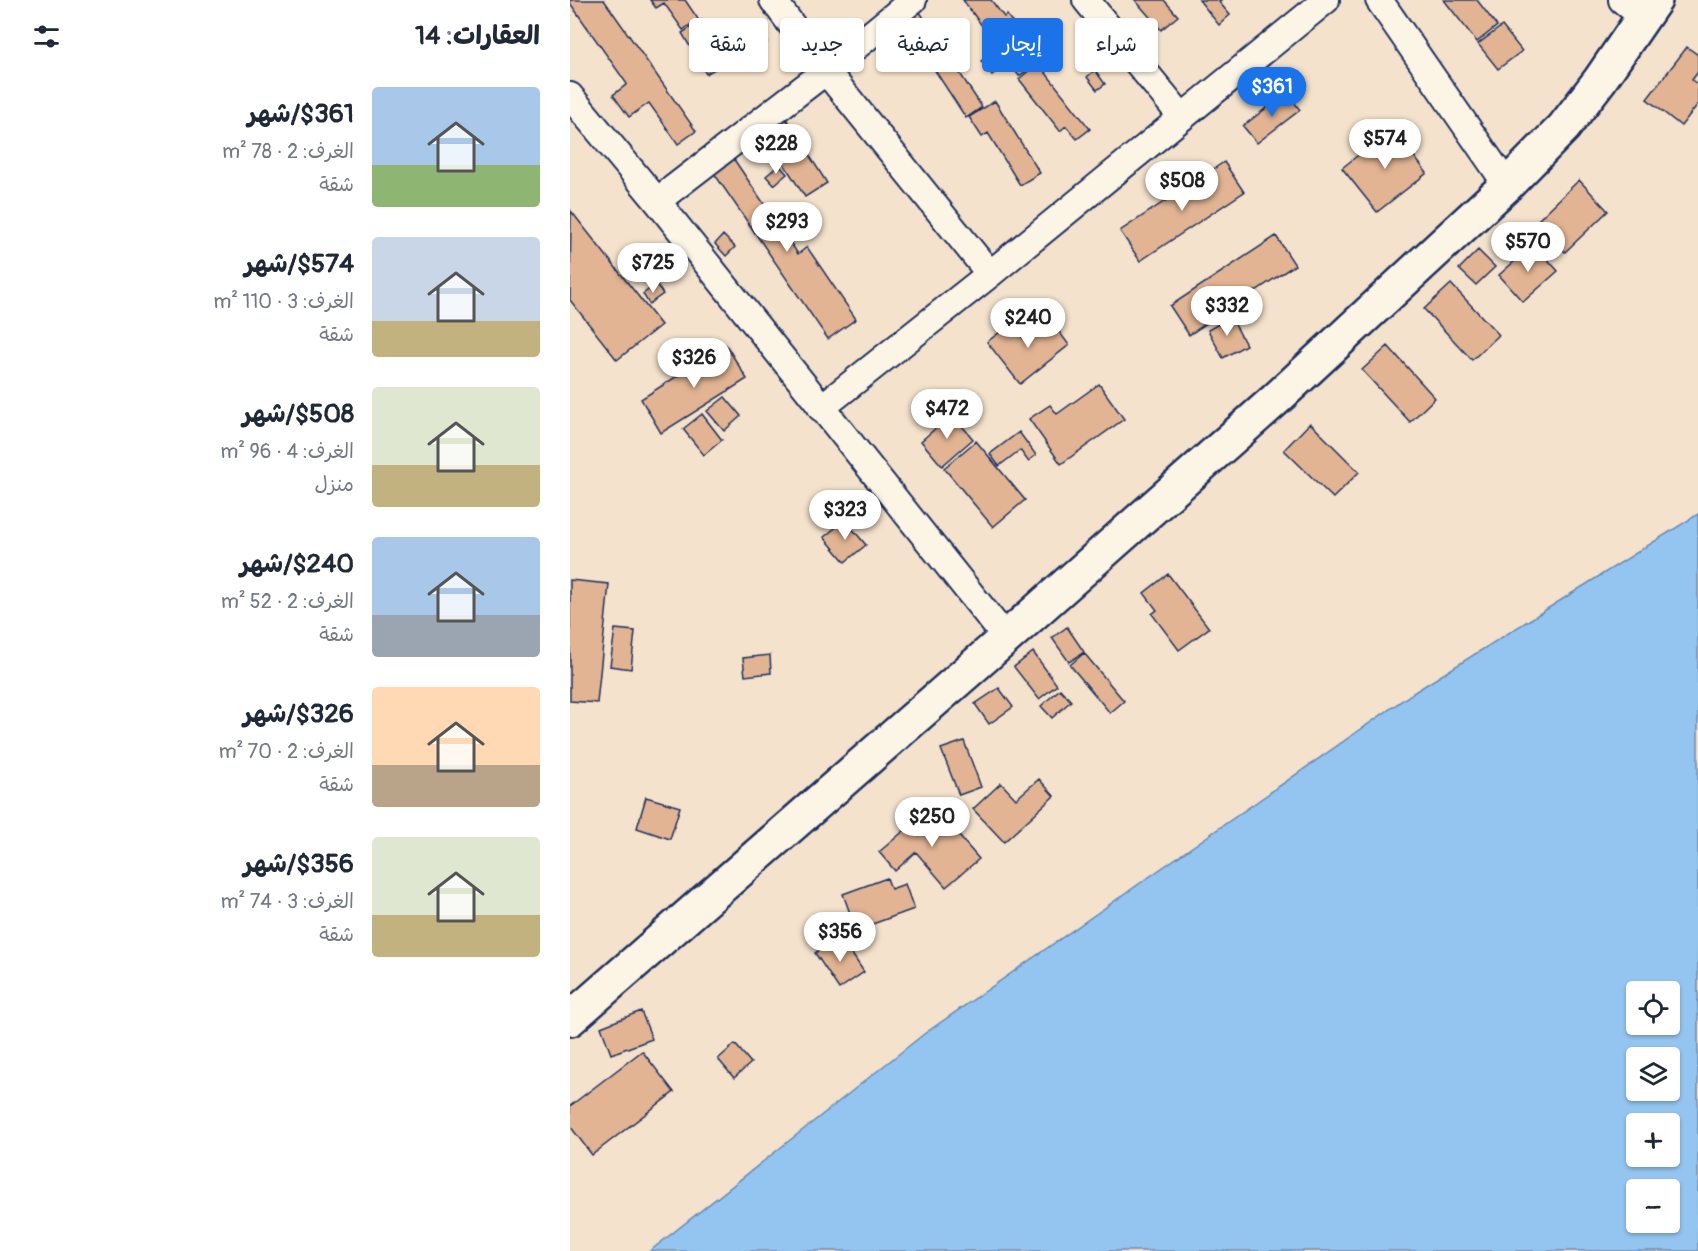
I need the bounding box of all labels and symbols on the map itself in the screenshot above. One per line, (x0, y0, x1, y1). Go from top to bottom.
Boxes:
pin: $361 (1236, 67, 1308, 118)
pin: $574 (1349, 119, 1421, 170)
pin: $228 (740, 124, 812, 175)
pin: $508 (1146, 161, 1218, 212)
pin: $293 (751, 202, 823, 253)
pin: $570 (1492, 222, 1564, 273)
pin: $725 (617, 243, 689, 294)
pin: $332 (1191, 286, 1263, 337)
pin: $240 (992, 298, 1064, 349)
pin: $326 (658, 338, 730, 389)
pin: $472 (911, 389, 983, 440)
pin: $323 (809, 490, 881, 541)
pin: $250 (896, 797, 968, 848)
pin: $356 (804, 912, 876, 963)

